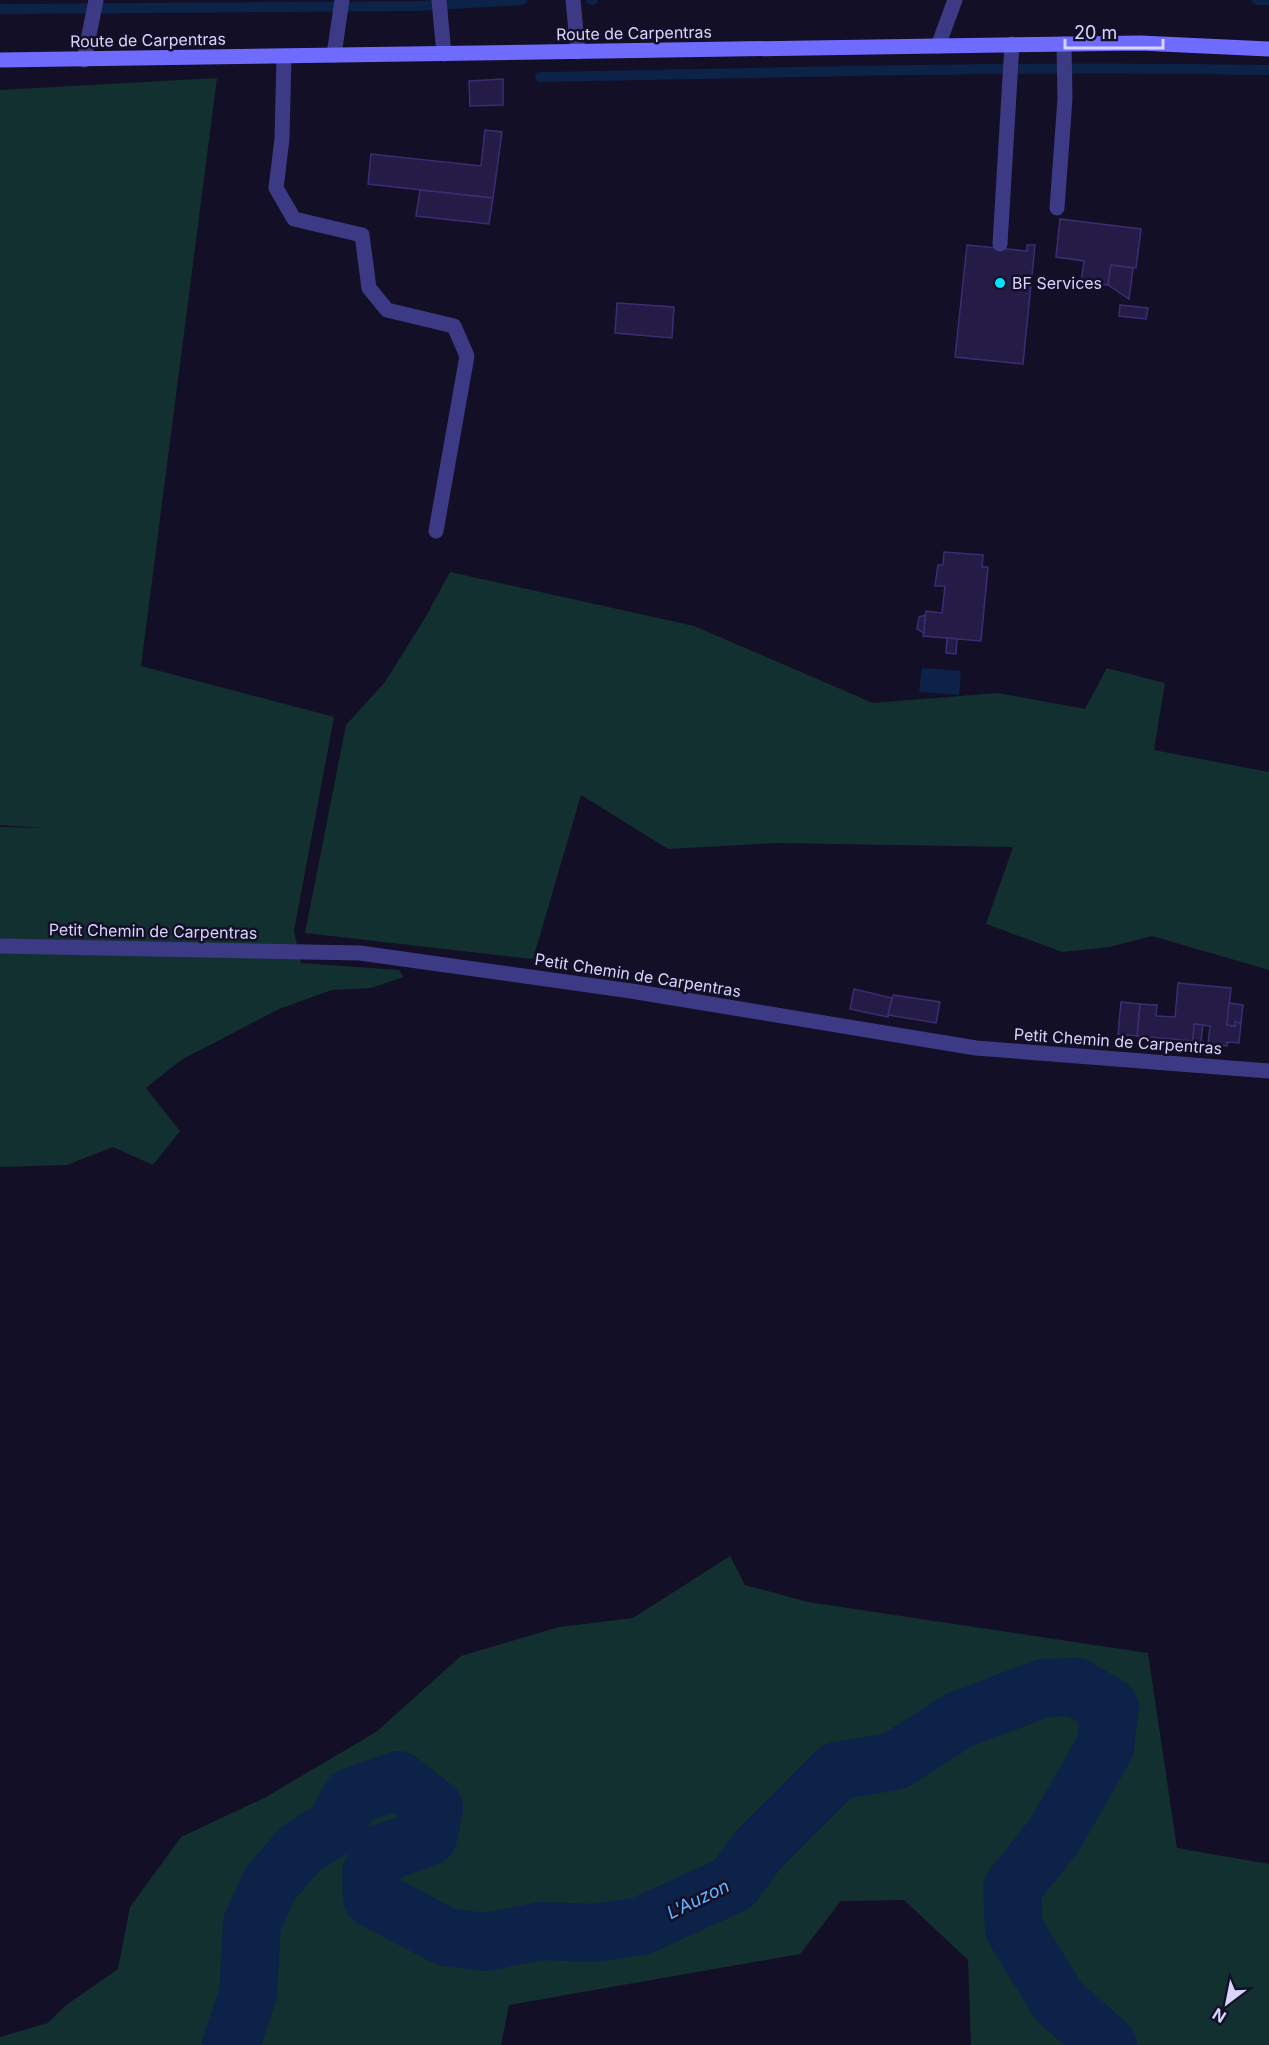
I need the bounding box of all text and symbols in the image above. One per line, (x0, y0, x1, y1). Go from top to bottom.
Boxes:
scale bar (1065, 12, 1162, 50)
street label: Route de Carpentras (556, 22, 712, 44)
text: 20 m (1074, 22, 1117, 43)
street label: Route de Carpentras (70, 29, 226, 51)
place label: BF Services (1012, 273, 1102, 293)
marker: BF Services (993, 276, 1007, 290)
street label: Petit Chemin de Carpentras (49, 919, 257, 943)
street label: Petit Chemin de Carpentras (533, 949, 743, 1001)
street label: Petit Chemin de Carpentras (1013, 1024, 1223, 1058)
water label: L'Auzon (663, 1875, 733, 1923)
north arrow (1197, 1973, 1257, 2033)
text: N (1209, 2004, 1230, 2027)

